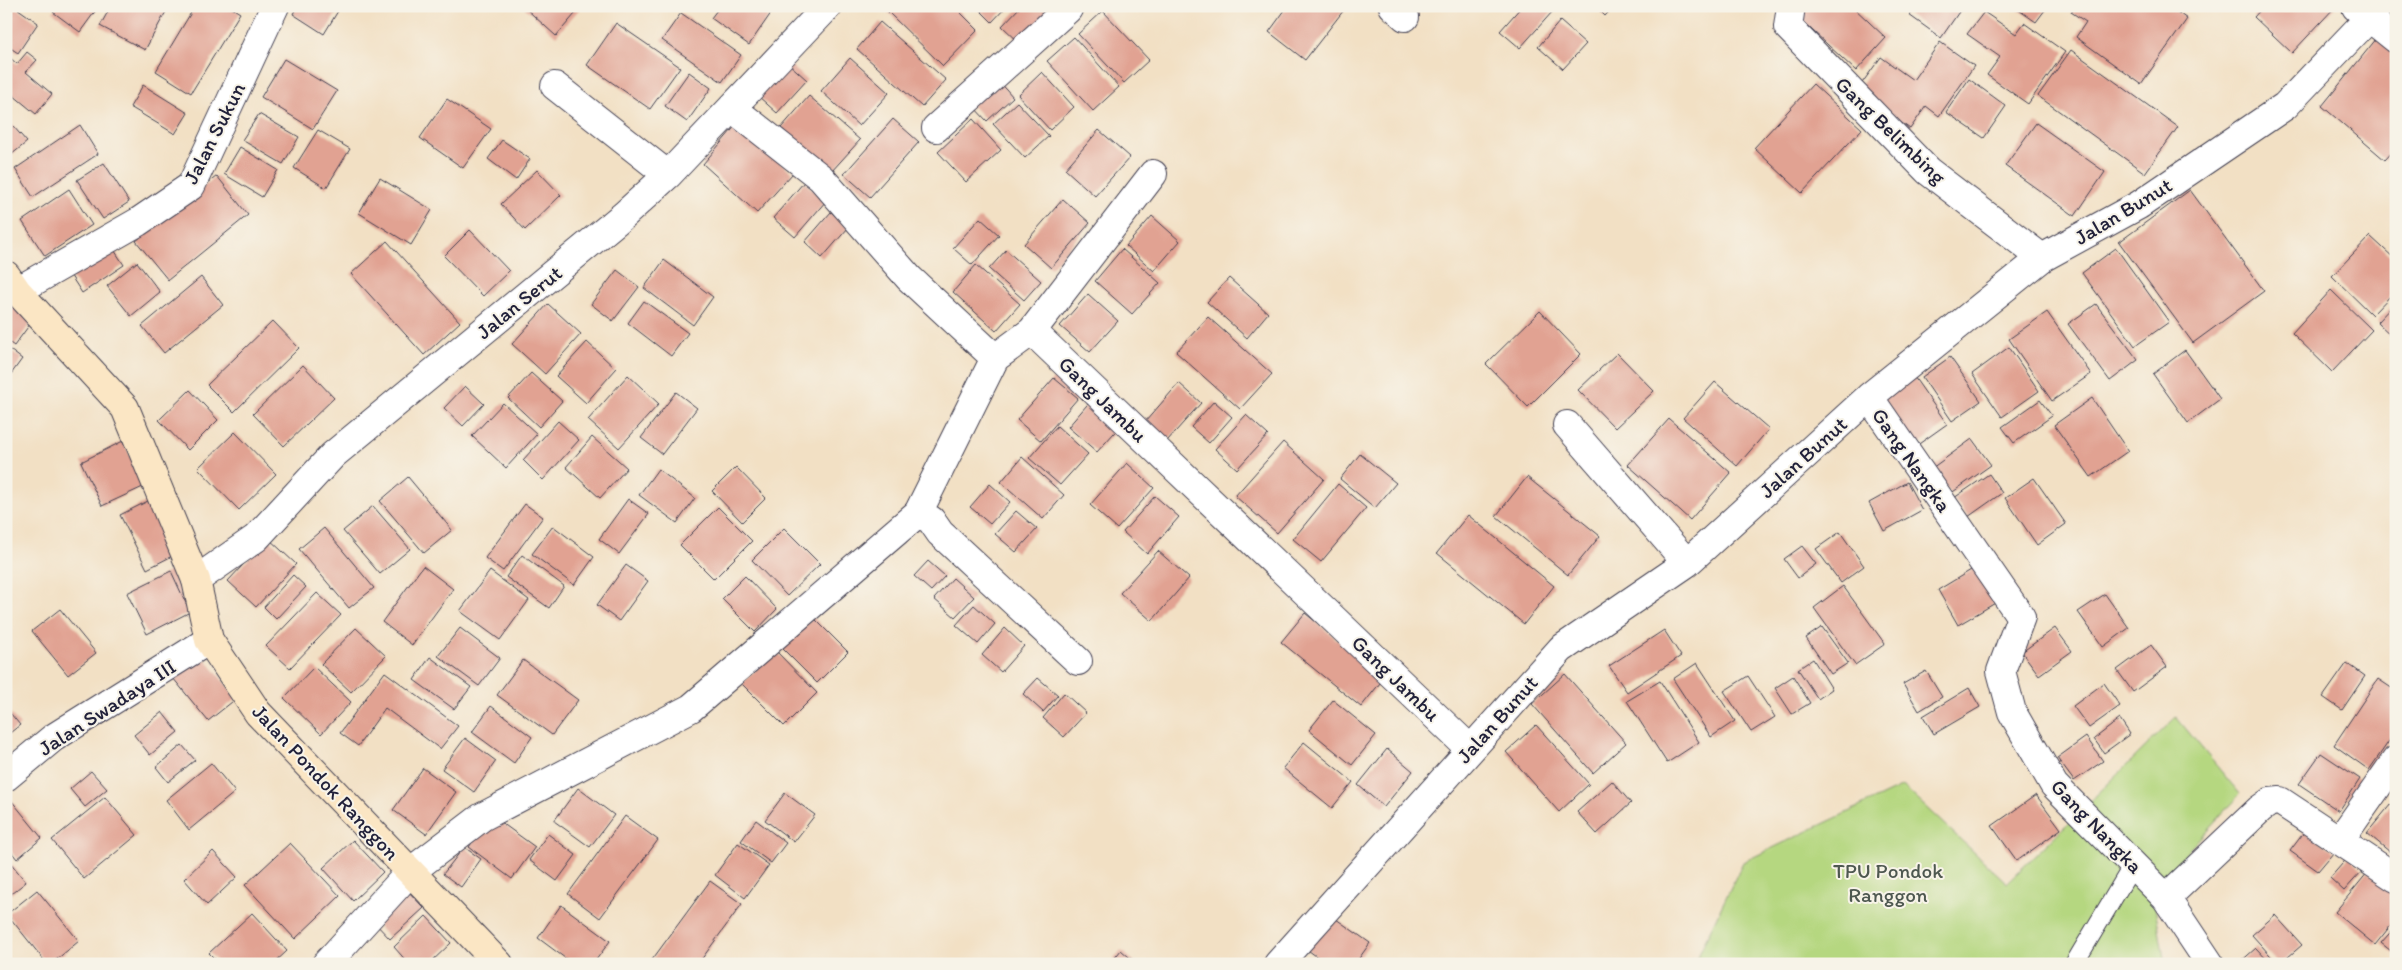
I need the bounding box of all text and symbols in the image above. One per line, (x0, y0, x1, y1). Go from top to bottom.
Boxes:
street label: Gang Belimbing (1831, 71, 1952, 189)
street label: Jalan Sukun (178, 78, 250, 188)
street label: Jalan Bunut (2070, 172, 2176, 250)
street label: Jalan Serut (471, 260, 567, 344)
street label: Gang Jambu (1054, 351, 1153, 447)
street label: Gang Nangka (1867, 403, 1957, 517)
street label: Jalan Bunut (1754, 411, 1852, 503)
street label: Gang Jambu (1347, 630, 1446, 726)
street label: Jalan Swadaya III (34, 653, 180, 761)
street label: Jalan Bunut (1451, 670, 1543, 768)
street label: Jalan Pondok Ranggon (247, 699, 405, 865)
street label: Gang Nangka (2046, 774, 2148, 878)
park label: TPU Pondok Ranggon (1833, 858, 1943, 907)

